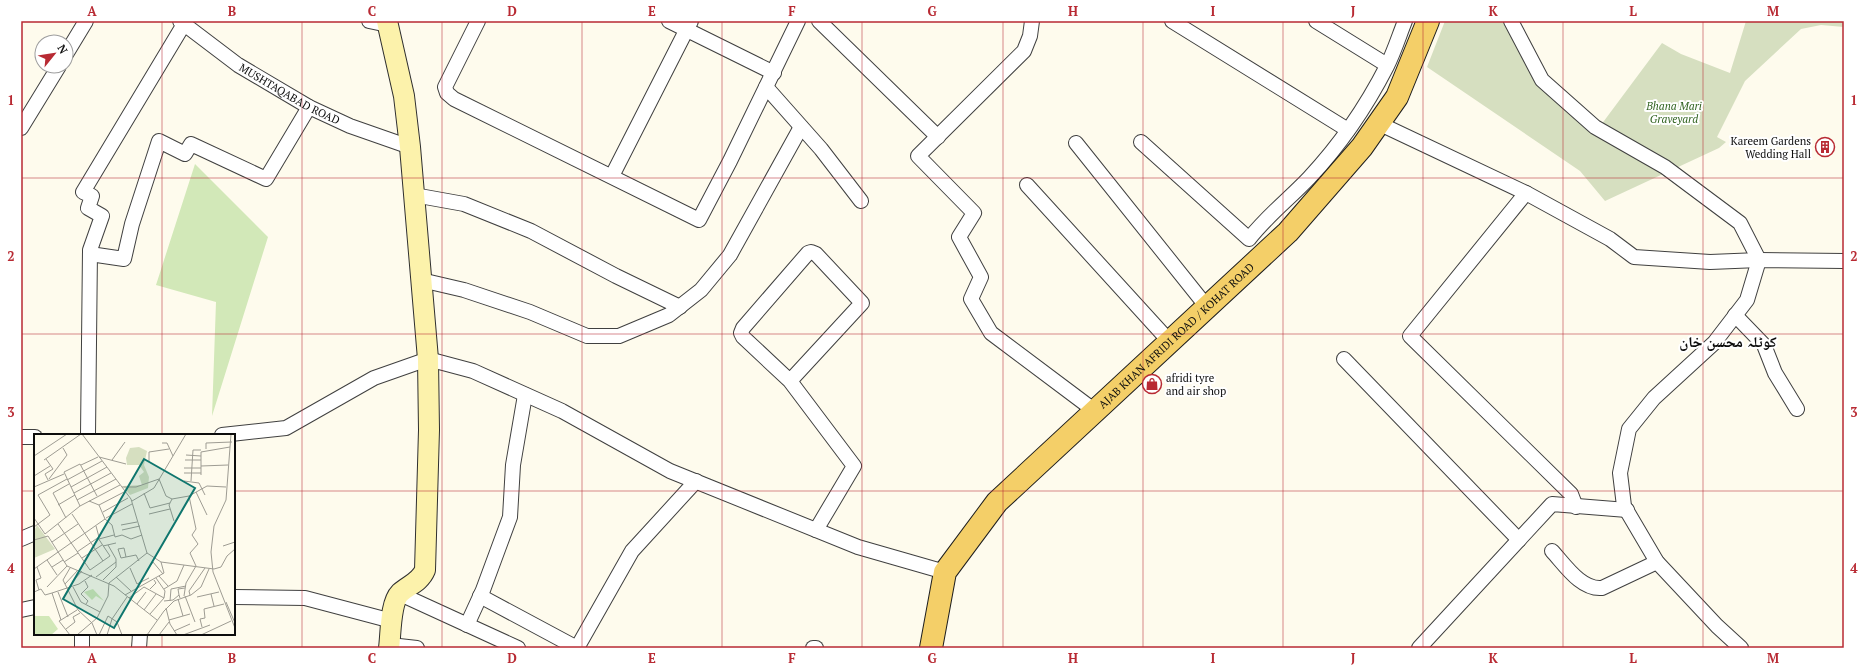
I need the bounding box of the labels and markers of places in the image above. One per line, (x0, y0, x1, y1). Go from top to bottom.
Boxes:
place label: Kareem Gardens Wedding Hall (1731, 134, 1811, 161)
building icon: Kareem Gardens Wedding Hall (1814, 136, 1836, 158)
place label: afridi tyre and air shop (1166, 371, 1226, 398)
shop icon: afridi tyre and air shop (1141, 373, 1163, 395)

